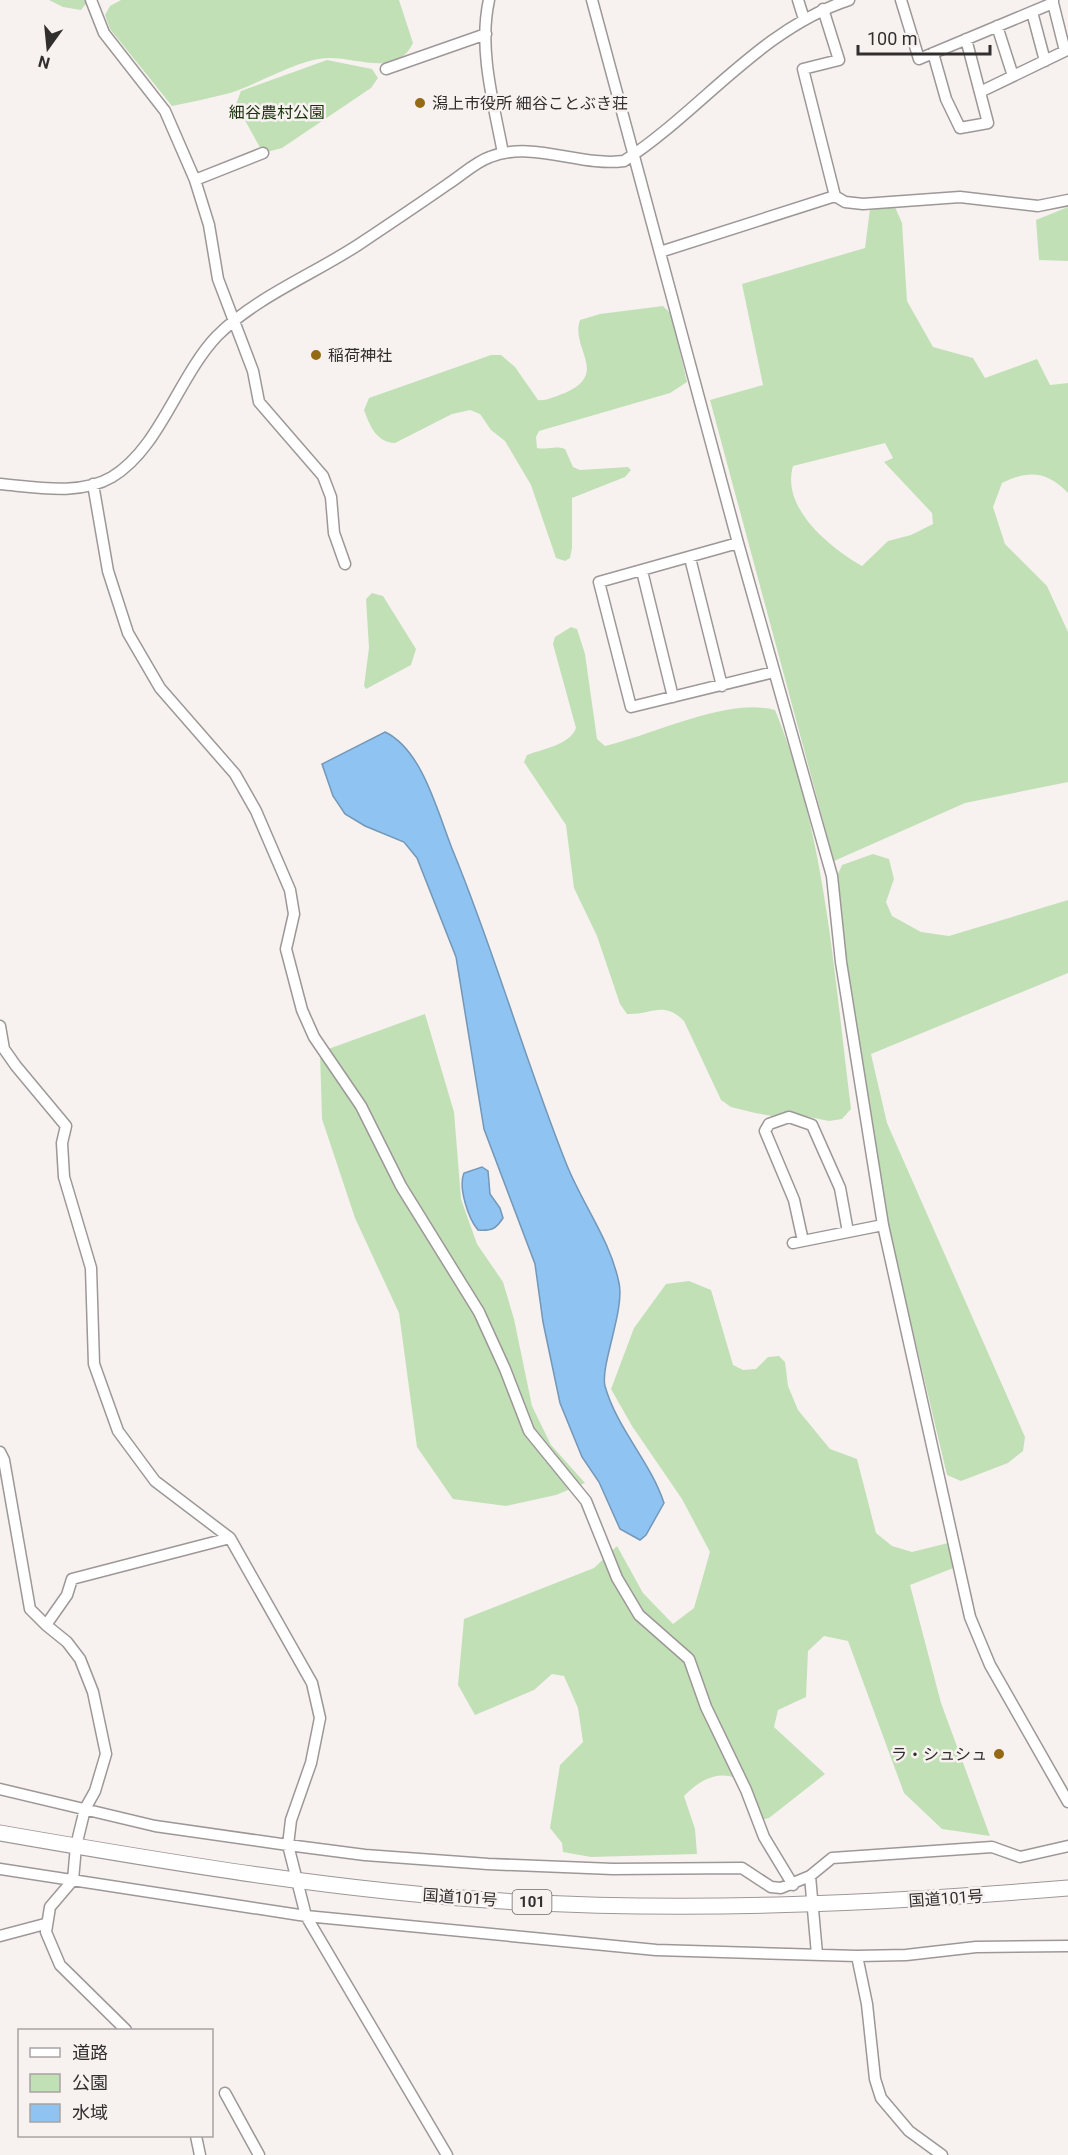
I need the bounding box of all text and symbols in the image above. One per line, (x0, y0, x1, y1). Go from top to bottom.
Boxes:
north arrow (18, 18, 78, 78)
scale bar (858, 18, 990, 56)
text: 100 m (867, 28, 918, 49)
text: N (36, 51, 52, 73)
place label: 潟上市役所 細谷ことぶき荘 (432, 94, 628, 113)
marker: 潟上市役所 細谷ことぶき荘 (413, 96, 427, 110)
park label: 細谷農村公園 (229, 103, 325, 122)
place label: 稲荷神社 (328, 346, 392, 365)
marker: 稲荷神社 (309, 348, 323, 362)
place label: ラ・シュシュ (891, 1745, 987, 1764)
marker: ラ・シュシュ (992, 1747, 1006, 1761)
street label: 国道101号 (422, 1885, 498, 1910)
street label: 国道101号 (908, 1886, 984, 1911)
road number: 101 (512, 1890, 552, 1914)
legend (18, 2029, 213, 2137)
text: 道路 (72, 2042, 108, 2063)
text: 公園 (72, 2072, 108, 2093)
text: 水域 (72, 2102, 108, 2123)

